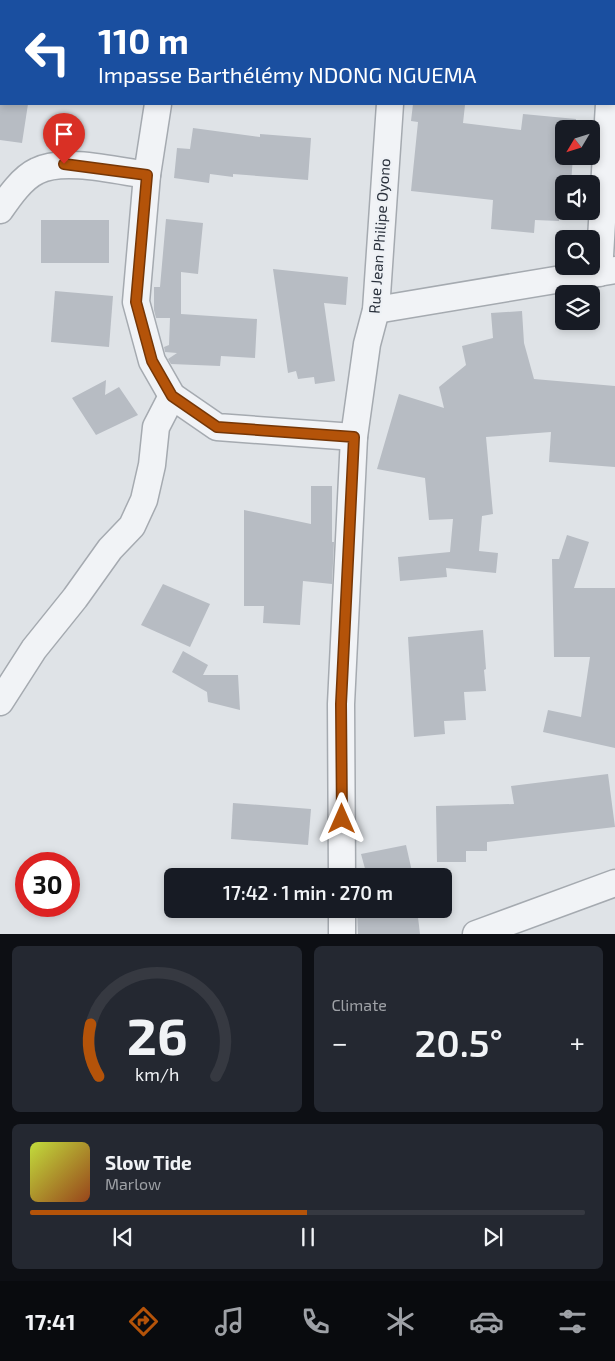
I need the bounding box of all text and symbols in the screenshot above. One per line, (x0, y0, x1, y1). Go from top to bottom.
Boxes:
text: 110 m (98, 19, 189, 61)
icon: left (15, 20, 80, 85)
text: Impasse Barthélémy NDONG NGUEMA (98, 61, 476, 87)
pin (43, 113, 85, 164)
icon: arrive (50, 120, 78, 148)
north arrow (555, 120, 600, 165)
map controls (555, 120, 600, 330)
street label: Rue Jean Philipe Oyono (365, 158, 393, 314)
button: sound (555, 175, 600, 220)
button: search (555, 230, 600, 275)
button: layers (555, 285, 600, 330)
position arrow (315, 792, 367, 844)
speed limit sign: 30 (15, 852, 80, 917)
text: 17:42 · 1 min · 270 m (223, 881, 393, 904)
text: Climate (332, 995, 387, 1014)
text: 26 (126, 1003, 187, 1065)
text: 20.5° (415, 1019, 503, 1065)
text: − (332, 1025, 348, 1059)
text: + (570, 1025, 585, 1059)
text: km/h (135, 1063, 179, 1085)
text: Slow Tide (105, 1151, 192, 1174)
text: Marlow (105, 1174, 161, 1193)
icon: previous (109, 1223, 137, 1251)
icon: pause (294, 1223, 322, 1251)
icon: next (479, 1223, 507, 1251)
icon: directions (126, 1304, 161, 1339)
icon: music (212, 1304, 247, 1339)
icon: phone (298, 1304, 333, 1339)
icon: climate (383, 1304, 418, 1339)
icon: car (469, 1304, 504, 1339)
icon: filters (555, 1304, 590, 1339)
text: 17:41 (25, 1308, 76, 1334)

